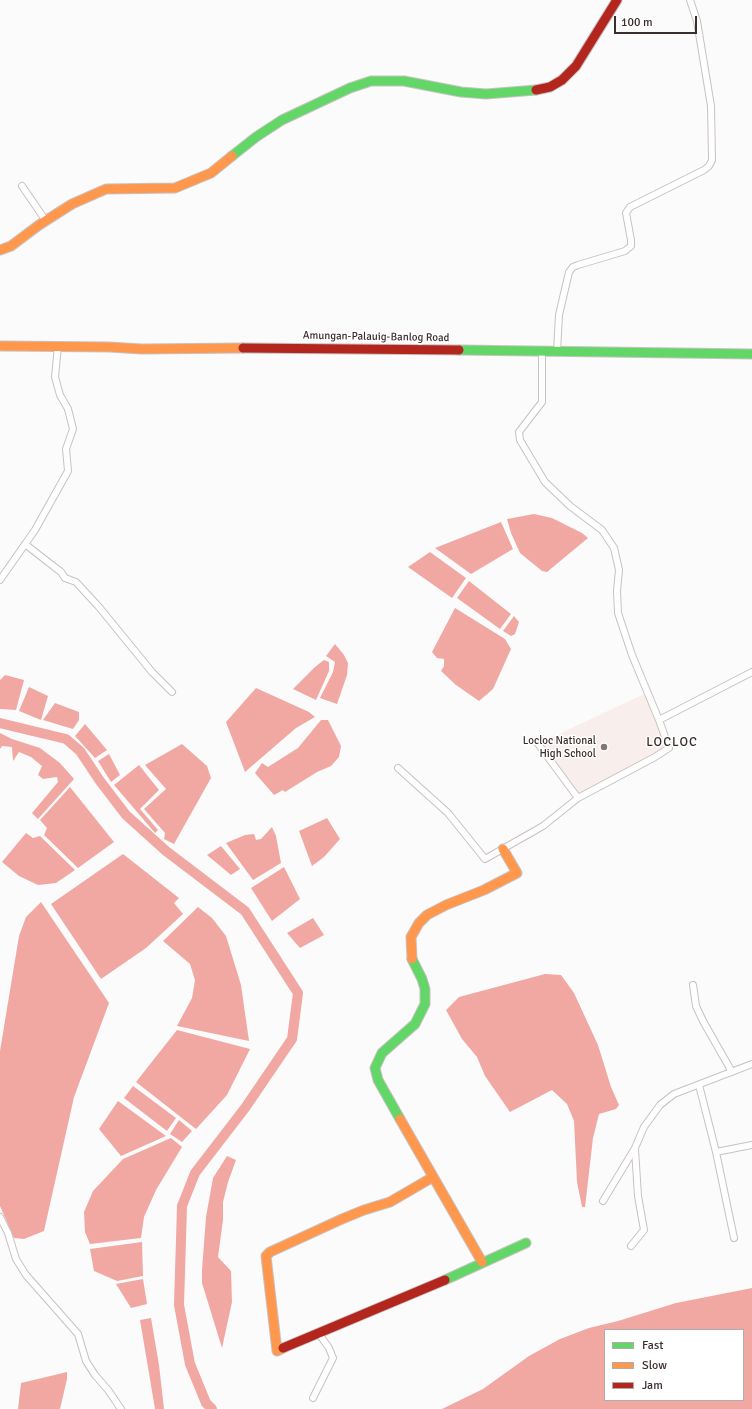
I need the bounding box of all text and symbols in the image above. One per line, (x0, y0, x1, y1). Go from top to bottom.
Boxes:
scale bar (616, 8, 699, 34)
text: 100 m (621, 15, 653, 30)
street label: Amungan-Palauig-Banlog Road (303, 329, 449, 345)
place label: Locloc National High School (523, 734, 596, 760)
district label: LOCLOC (646, 735, 698, 751)
marker: Locloc National High School (599, 742, 609, 752)
legend (604, 1329, 744, 1401)
text: Fast (642, 1338, 663, 1353)
text: Slow (642, 1358, 667, 1373)
text: Jam (642, 1378, 663, 1393)

